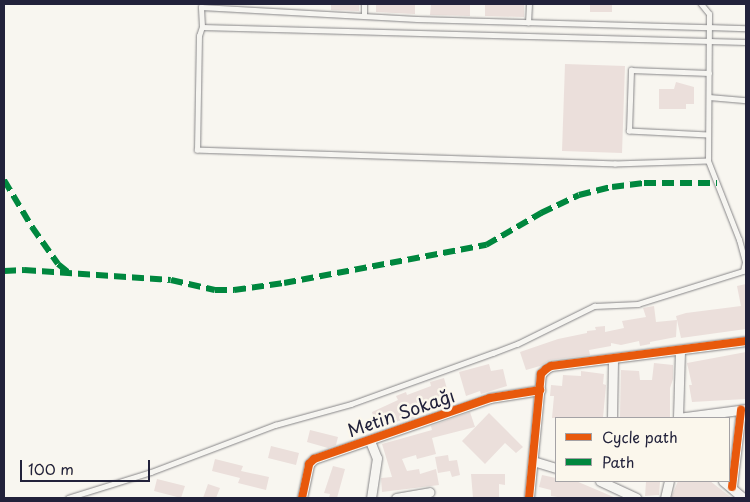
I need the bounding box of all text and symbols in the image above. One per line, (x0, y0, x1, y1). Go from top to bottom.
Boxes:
street label: Metin Sokağı (344, 384, 458, 442)
legend (555, 417, 730, 482)
text: Cycle path (602, 425, 678, 448)
scale bar (22, 450, 152, 482)
text: Path (602, 450, 634, 473)
text: 100 m (28, 457, 74, 480)

